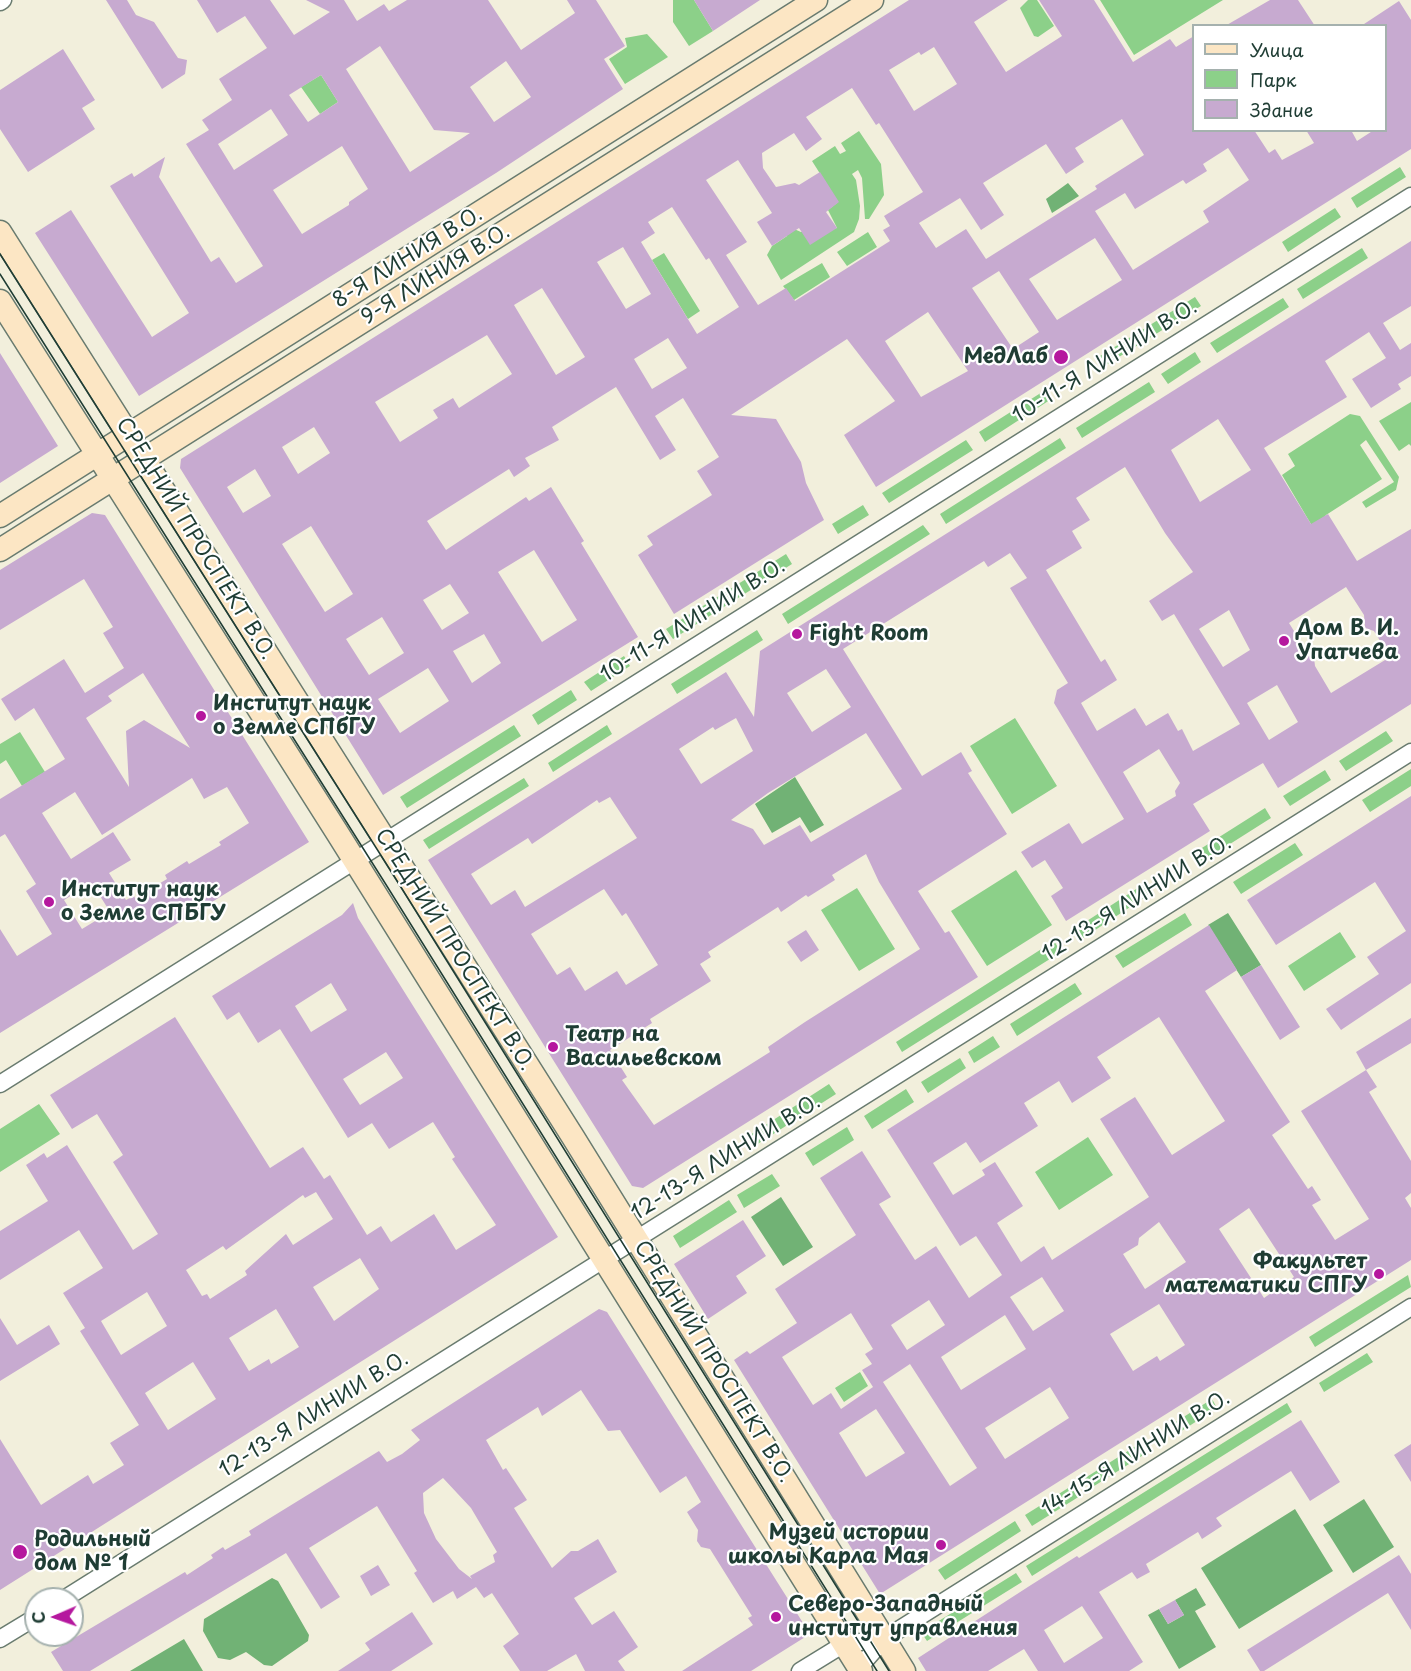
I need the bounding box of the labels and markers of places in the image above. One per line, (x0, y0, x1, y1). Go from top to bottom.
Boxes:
place label: МедЛаб (964, 344, 1048, 370)
marker: МедЛаб (1052, 348, 1070, 366)
place label: Дом В. И. Упатчева (1296, 616, 1399, 666)
place label: Fight Room (809, 621, 929, 647)
marker: Fight Room (790, 627, 804, 641)
marker: Дом В. И. Упатчева (1277, 634, 1291, 648)
place label: Институт наук о Земле СПбГУ (213, 691, 376, 741)
marker: Институт наук о Земле СПбГУ (194, 709, 208, 723)
place label: Институт наук о Земле СПБГУ (61, 877, 226, 927)
marker: Институт наук о Земле СПБГУ (42, 895, 56, 909)
place label: Театр на Васильевском (565, 1022, 722, 1072)
marker: Театр на Васильевском (546, 1040, 560, 1054)
place label: Факультет математики СПГУ (1165, 1249, 1367, 1299)
marker: Факультет математики СПГУ (1372, 1267, 1386, 1281)
place label: Музей истории школы Карла Мая (728, 1520, 929, 1570)
place label: Родильный дом № 1 (34, 1527, 151, 1577)
marker: Музей истории школы Карла Мая (934, 1538, 948, 1552)
marker: Родильный дом № 1 (11, 1543, 29, 1561)
place label: Северо-Западный институт управления (788, 1592, 1018, 1642)
marker: Северо-Западный институт управления (769, 1610, 783, 1624)

